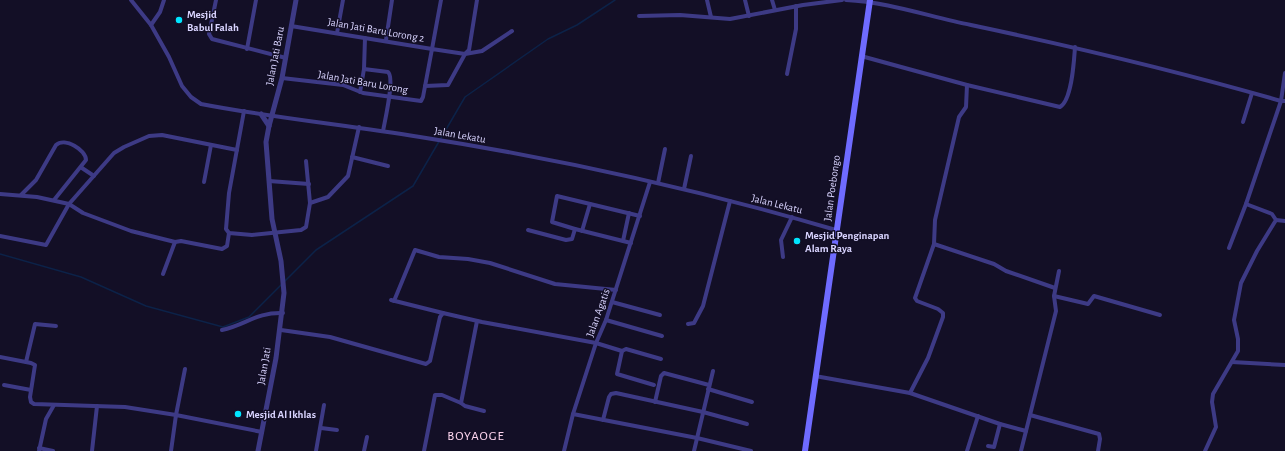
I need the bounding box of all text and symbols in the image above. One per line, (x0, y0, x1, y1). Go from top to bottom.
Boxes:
place label: Mesjid Babul Falah (187, 9, 239, 33)
marker: Mesjid Babul Falah (174, 15, 184, 25)
street label: Jalan Jati Baru Lorong 2 (327, 16, 425, 44)
street label: Jalan Jati Baru (264, 25, 286, 86)
street label: Jalan Jati Baru Lorong (317, 69, 409, 95)
street label: Jalan Lekatu (433, 125, 487, 145)
street label: Jalan Poebongo (822, 154, 842, 222)
street label: Jalan Lekatu (750, 192, 804, 216)
place label: Mesjid Penginapan Alam Raya (805, 230, 890, 254)
marker: Mesjid Penginapan Alam Raya (792, 236, 802, 246)
street label: Jalan Agatis (584, 287, 612, 339)
street label: Jalan Jati (255, 346, 273, 386)
marker: Mesjid Al Ikhlas (233, 409, 243, 419)
place label: Mesjid Al Ikhlas (246, 409, 316, 420)
district label: BOYAOGE (447, 430, 505, 443)

